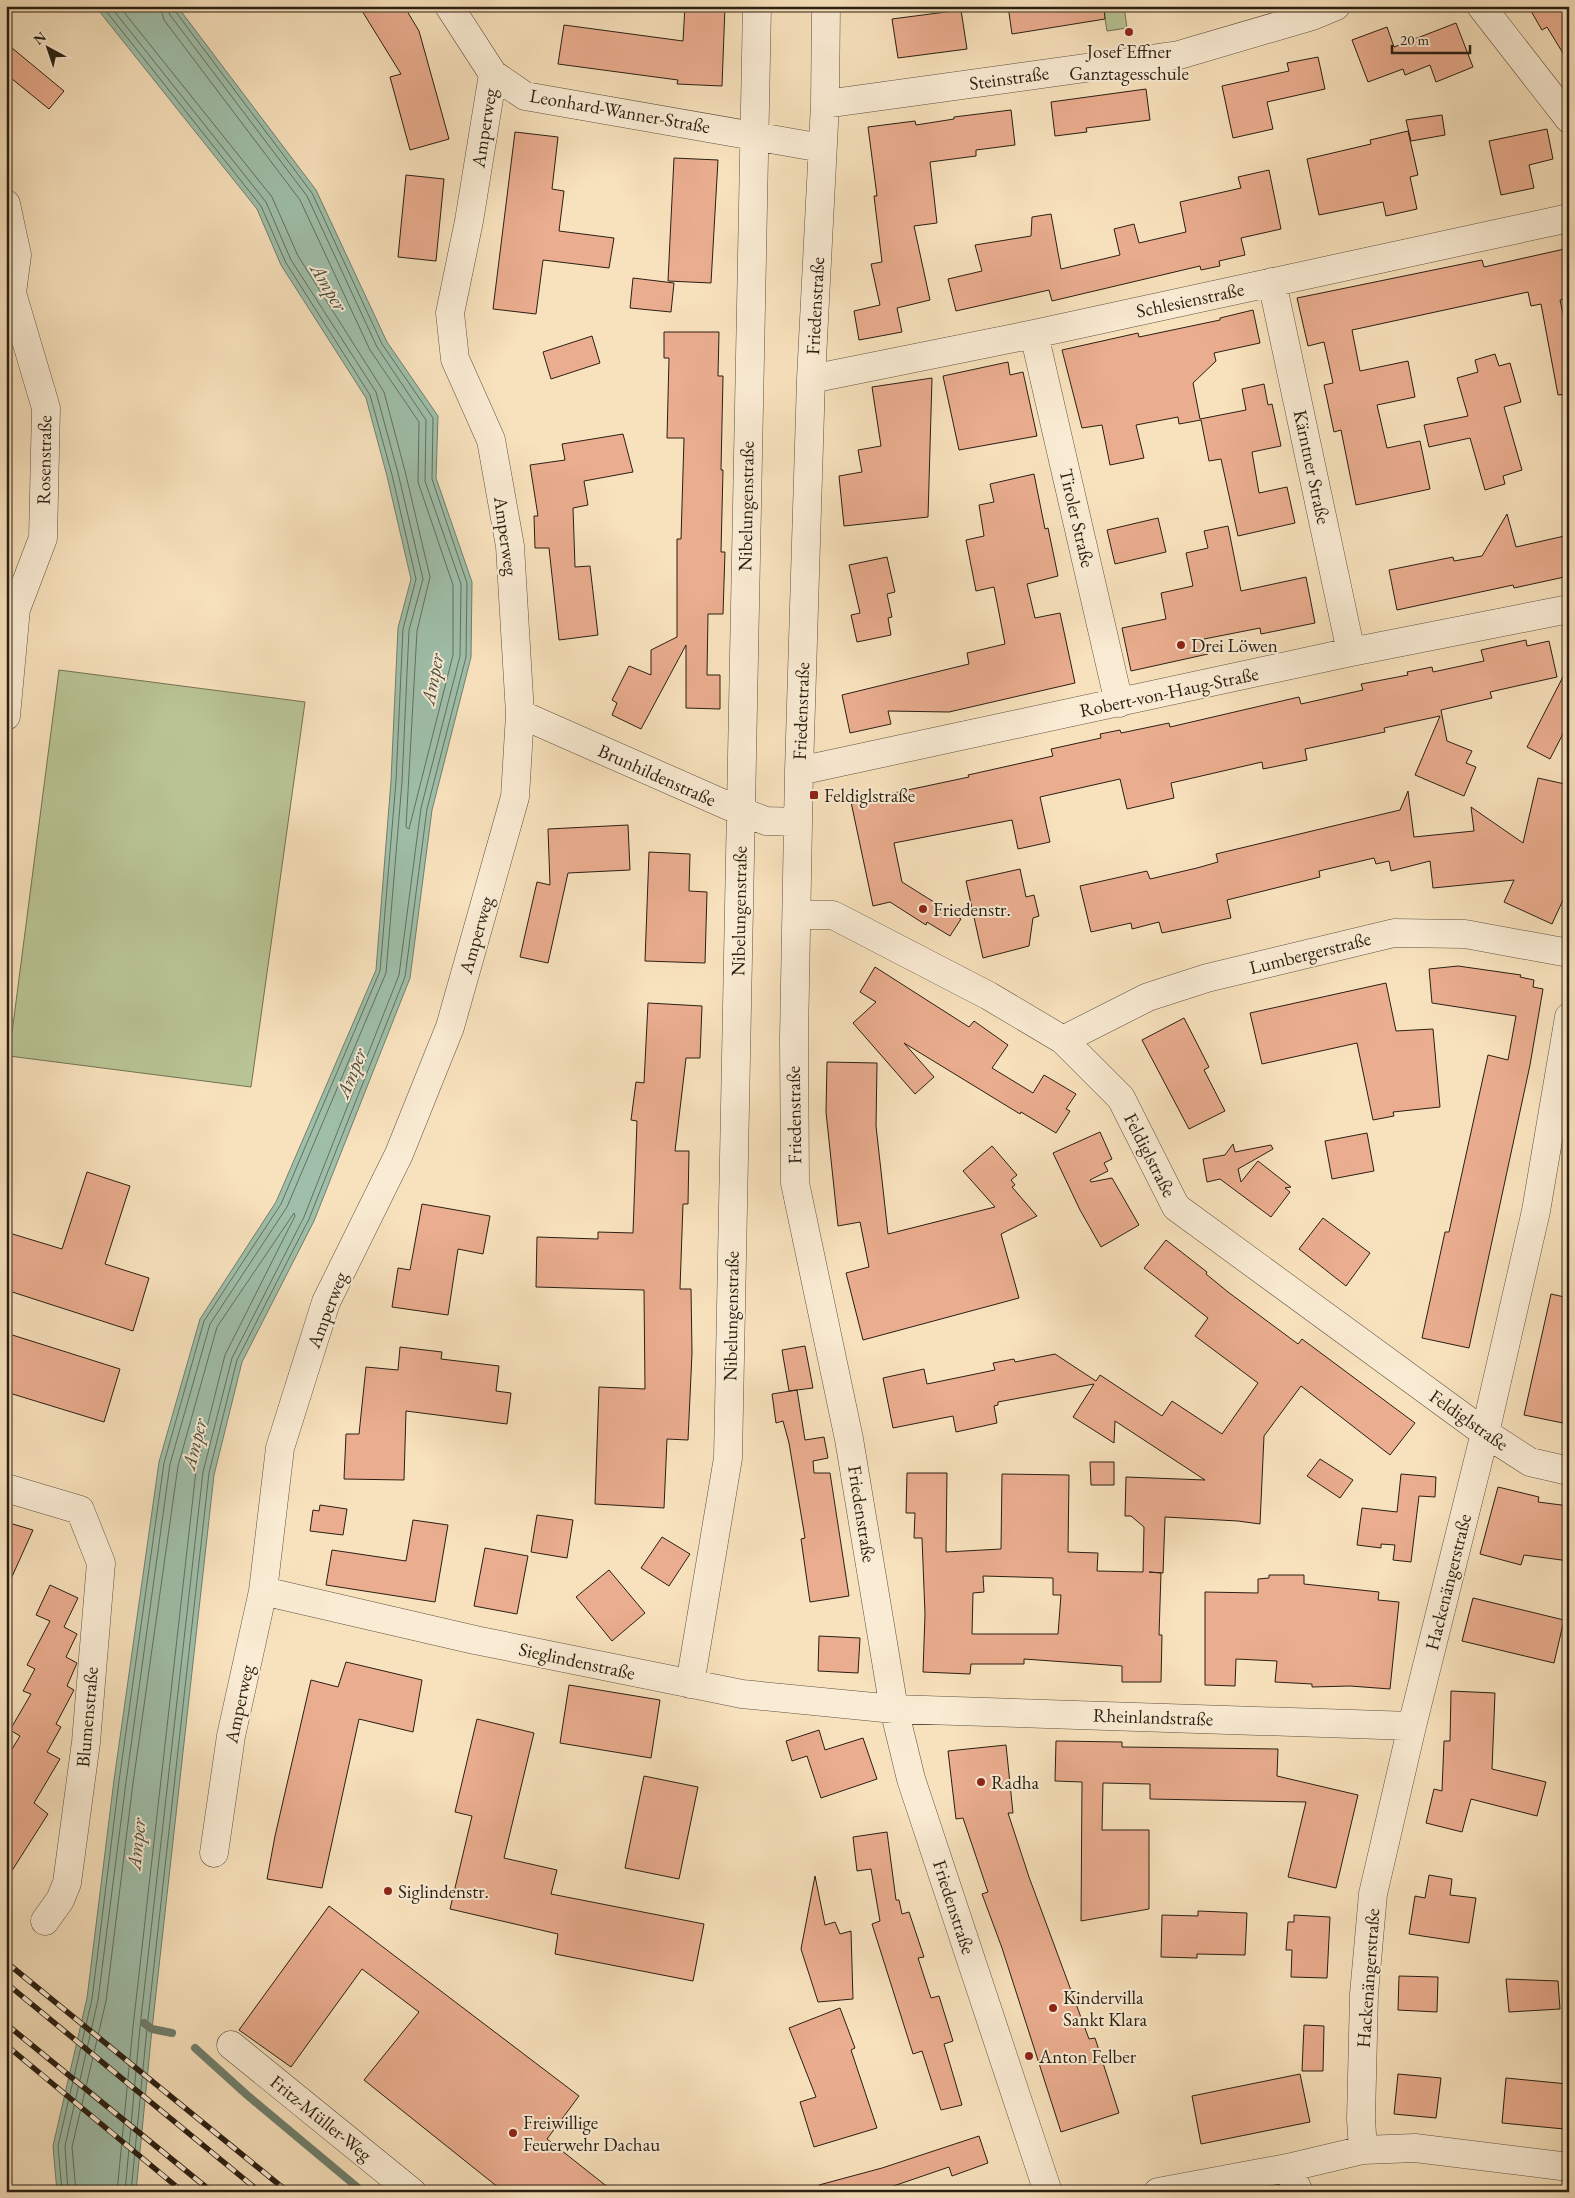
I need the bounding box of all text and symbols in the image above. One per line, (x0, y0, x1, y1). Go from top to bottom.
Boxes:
north arrow (22, 22, 72, 72)
scale bar (1392, 22, 1470, 54)
marker: Josef Effner Ganztagesschule (1123, 26, 1135, 38)
text: N (30, 27, 50, 49)
text: 20 m (1400, 30, 1429, 49)
place label: Josef Effner Ganztagesschule (1069, 39, 1189, 86)
street label: Steinstraße (968, 60, 1050, 96)
street label: Leonhard-Wanner-Straße (528, 83, 712, 139)
street label: Amperweg (465, 86, 503, 170)
water label: Amper (304, 256, 354, 317)
street label: Friedenstraße (800, 256, 830, 356)
street label: Schlesienstraße (1134, 276, 1246, 324)
street label: Kärntner Straße (1288, 408, 1336, 526)
street label: Rosenstraße (31, 415, 57, 505)
street label: Nibelungenstraße (732, 441, 760, 571)
street label: Tiroler Straße (1053, 466, 1101, 570)
street label: Amperweg (488, 494, 524, 578)
place label: Drei Löwen (1191, 633, 1278, 658)
marker: Drei Löwen (1175, 639, 1187, 651)
water label: Amper (414, 650, 450, 709)
street label: Robert-von-Haug-Straße (1077, 661, 1261, 723)
street label: Friedenstraße (787, 662, 815, 760)
street label: Brunhildenstraße (594, 738, 720, 812)
place label: Feldiglstraße (824, 783, 915, 808)
marker: Feldiglstraße (808, 789, 820, 801)
street label: Nibelungenstraße (725, 846, 753, 976)
street label: Amperweg (453, 893, 499, 978)
place label: Friedenstr. (933, 897, 1011, 922)
marker: Friedenstr. (917, 903, 929, 915)
street label: Lumbergerstraße (1247, 926, 1373, 980)
water label: Amper (329, 1043, 373, 1104)
street label: Friedenstraße (781, 1066, 807, 1164)
street label: Feldiglstraße (1118, 1109, 1182, 1201)
street label: Nibelungenstraße (717, 1251, 745, 1381)
street label: Amperweg (301, 1268, 353, 1353)
street label: Feldiglstraße (1424, 1384, 1514, 1456)
water label: Amper (175, 1414, 213, 1474)
street label: Friedenstraße (842, 1464, 882, 1564)
street label: Hackenängerstraße (1419, 1511, 1477, 1653)
street label: Sieglindenstraße (516, 1636, 638, 1686)
street label: Amperweg (218, 1662, 260, 1747)
street label: Blumenstraße (70, 1666, 104, 1768)
street label: Rheinlandstraße (1092, 1702, 1214, 1732)
place label: Radha (991, 1770, 1040, 1795)
marker: Radha (975, 1776, 987, 1788)
water label: Amper (120, 1816, 152, 1873)
street label: Friedenstraße (927, 1857, 981, 1957)
place label: Siglindenstr. (398, 1879, 489, 1904)
marker: Siglindenstr. (382, 1885, 394, 1897)
street label: Hackenängerstraße (1351, 1907, 1385, 2049)
place label: Kindervilla Sankt Klara (1063, 1985, 1148, 2032)
marker: Kindervilla Sankt Klara (1047, 2002, 1059, 2014)
place label: Anton Felber (1038, 2044, 1137, 2069)
marker: Anton Felber (1023, 2050, 1035, 2062)
street label: Fritz-Müller-Weg (265, 2069, 378, 2167)
place label: Freiwillige Feuerwehr Dachau (523, 2110, 660, 2157)
marker: Freiwillige Feuerwehr Dachau (507, 2127, 519, 2139)

